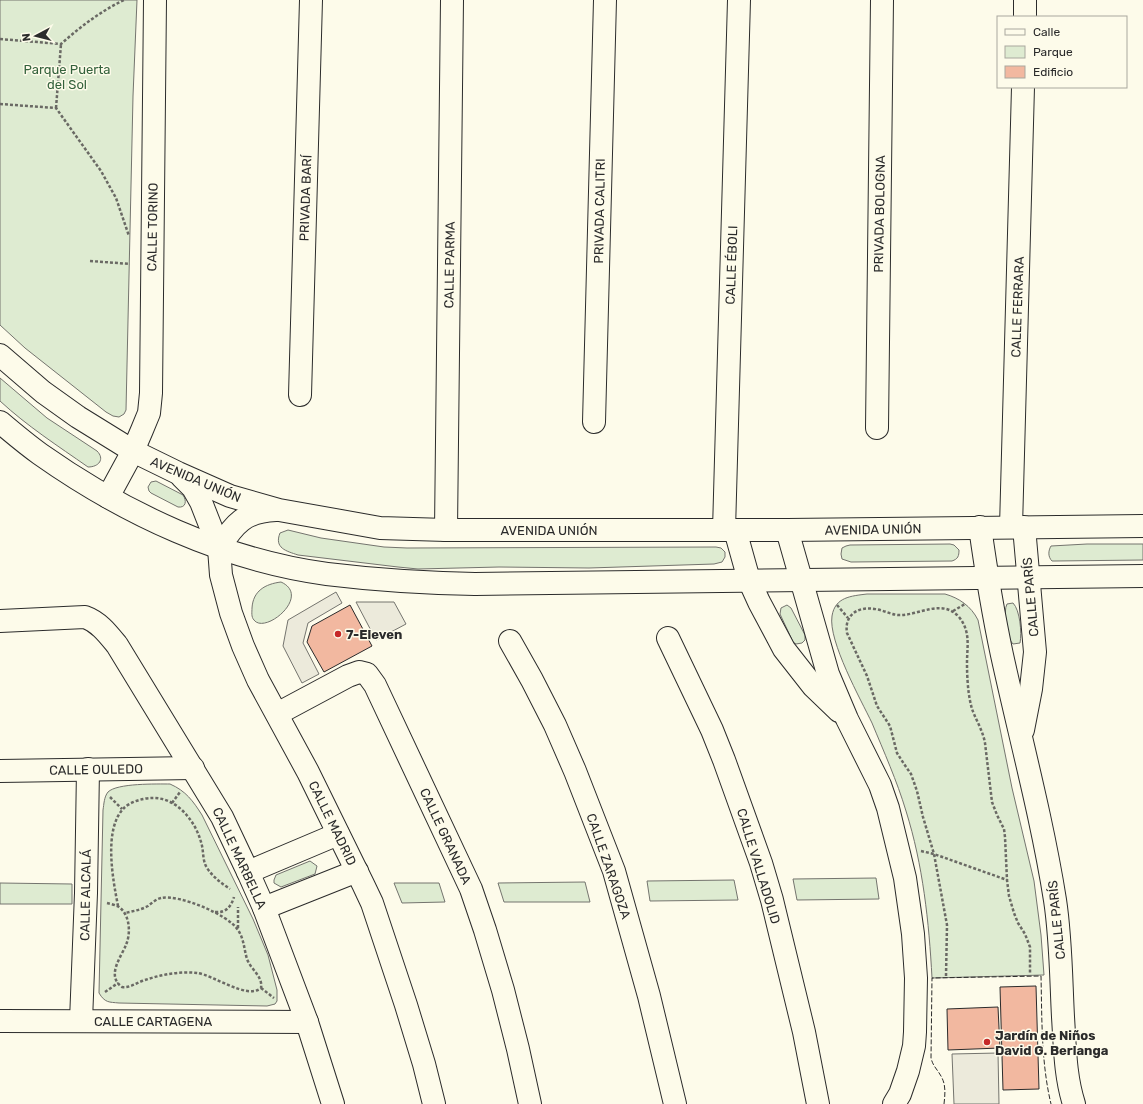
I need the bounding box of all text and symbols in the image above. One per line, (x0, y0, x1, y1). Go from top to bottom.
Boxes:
north arrow (16, 16, 56, 56)
legend (997, 16, 1127, 88)
text: Calle (1033, 25, 1060, 39)
text: N (20, 32, 34, 42)
text: Parque (1033, 45, 1073, 59)
park label: Parque Puerta del Sol (24, 62, 110, 92)
text: Edificio (1033, 65, 1073, 79)
street label: PRIVADA BARÍ (296, 154, 315, 242)
street label: PRIVADA BOLOGNA (871, 155, 888, 273)
street label: PRIVADA CALITRI (591, 158, 608, 264)
street label: CALLE TORINO (144, 182, 161, 271)
street label: CALLE PARMA (441, 221, 458, 309)
street label: CALLE ÉBOLI (723, 225, 740, 305)
street label: CALLE FERRARA (1008, 256, 1027, 358)
street label: AVENIDA UNIÓN (148, 454, 243, 505)
street label: AVENIDA UNIÓN (824, 521, 922, 538)
street label: AVENIDA UNIÓN (501, 523, 597, 538)
street label: CALLE PARÍS (1020, 557, 1041, 637)
place label: 7-Eleven (346, 627, 402, 642)
marker: 7-Eleven (333, 629, 343, 639)
street label: CALLE OULEDO (49, 761, 143, 778)
street label: CALLE MADRID (306, 779, 359, 868)
street label: CALLE GRANADA (417, 786, 475, 887)
street label: CALLE MARBELLA (209, 805, 270, 912)
street label: CALLE VALLADOLID (734, 807, 783, 926)
street label: CALLE ZARAGOZA (583, 811, 634, 921)
street label: CALLE ALCALÁ (77, 849, 94, 941)
street label: CALLE PARÍS (1045, 880, 1068, 960)
street label: CALLE CARTAGENA (94, 1014, 212, 1029)
place label: Jardín de Niños David G. Berlanga (995, 1028, 1108, 1058)
marker: Jardín de Niños David G. Berlanga (982, 1037, 992, 1047)

